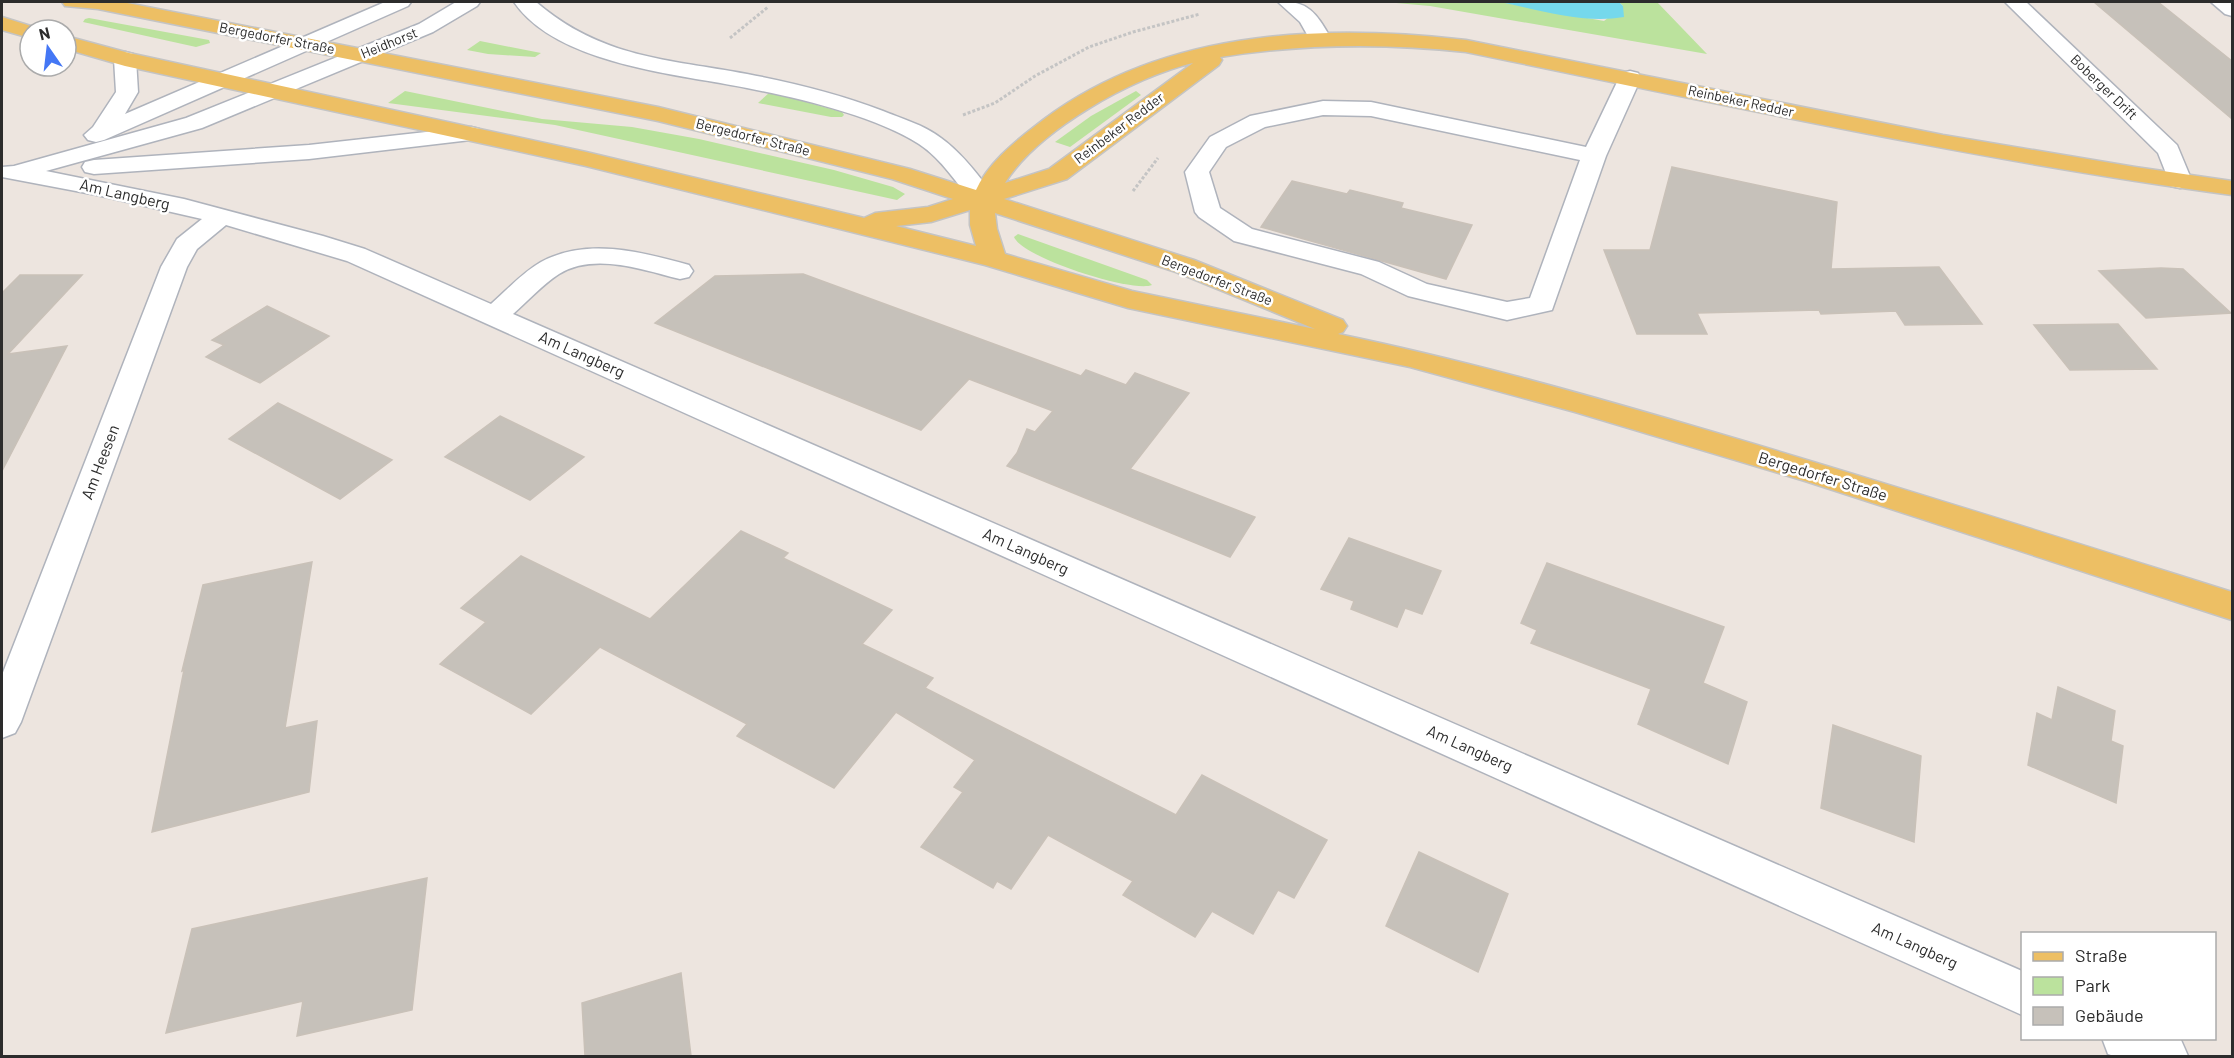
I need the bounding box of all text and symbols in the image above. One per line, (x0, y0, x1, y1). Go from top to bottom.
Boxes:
north arrow (18, 18, 78, 78)
street label: Bergedorfer Straße (218, 18, 336, 57)
text: N (37, 22, 52, 43)
street label: Heidhorst (358, 23, 420, 62)
street label: Boberger Drift (2067, 50, 2141, 123)
street label: Reinbeker Redder (1686, 81, 1796, 120)
street label: Reinbeker Redder (1070, 88, 1167, 167)
street label: Bergedorfer Straße (694, 114, 812, 159)
street label: Am Langberg (78, 174, 172, 213)
street label: Bergedorfer Straße (1159, 251, 1275, 308)
street label: Am Langberg (536, 326, 628, 381)
street label: Am Heesen (77, 422, 122, 502)
street label: Bergedorfer Straße (1756, 447, 1890, 504)
street label: Am Langberg (980, 523, 1072, 578)
street label: Am Langberg (1424, 720, 1516, 775)
street label: Am Langberg (1869, 917, 1961, 972)
legend (2021, 932, 2216, 1040)
text: Straße (2075, 944, 2127, 966)
text: Park (2075, 974, 2110, 996)
text: Gebäude (2075, 1004, 2144, 1026)

